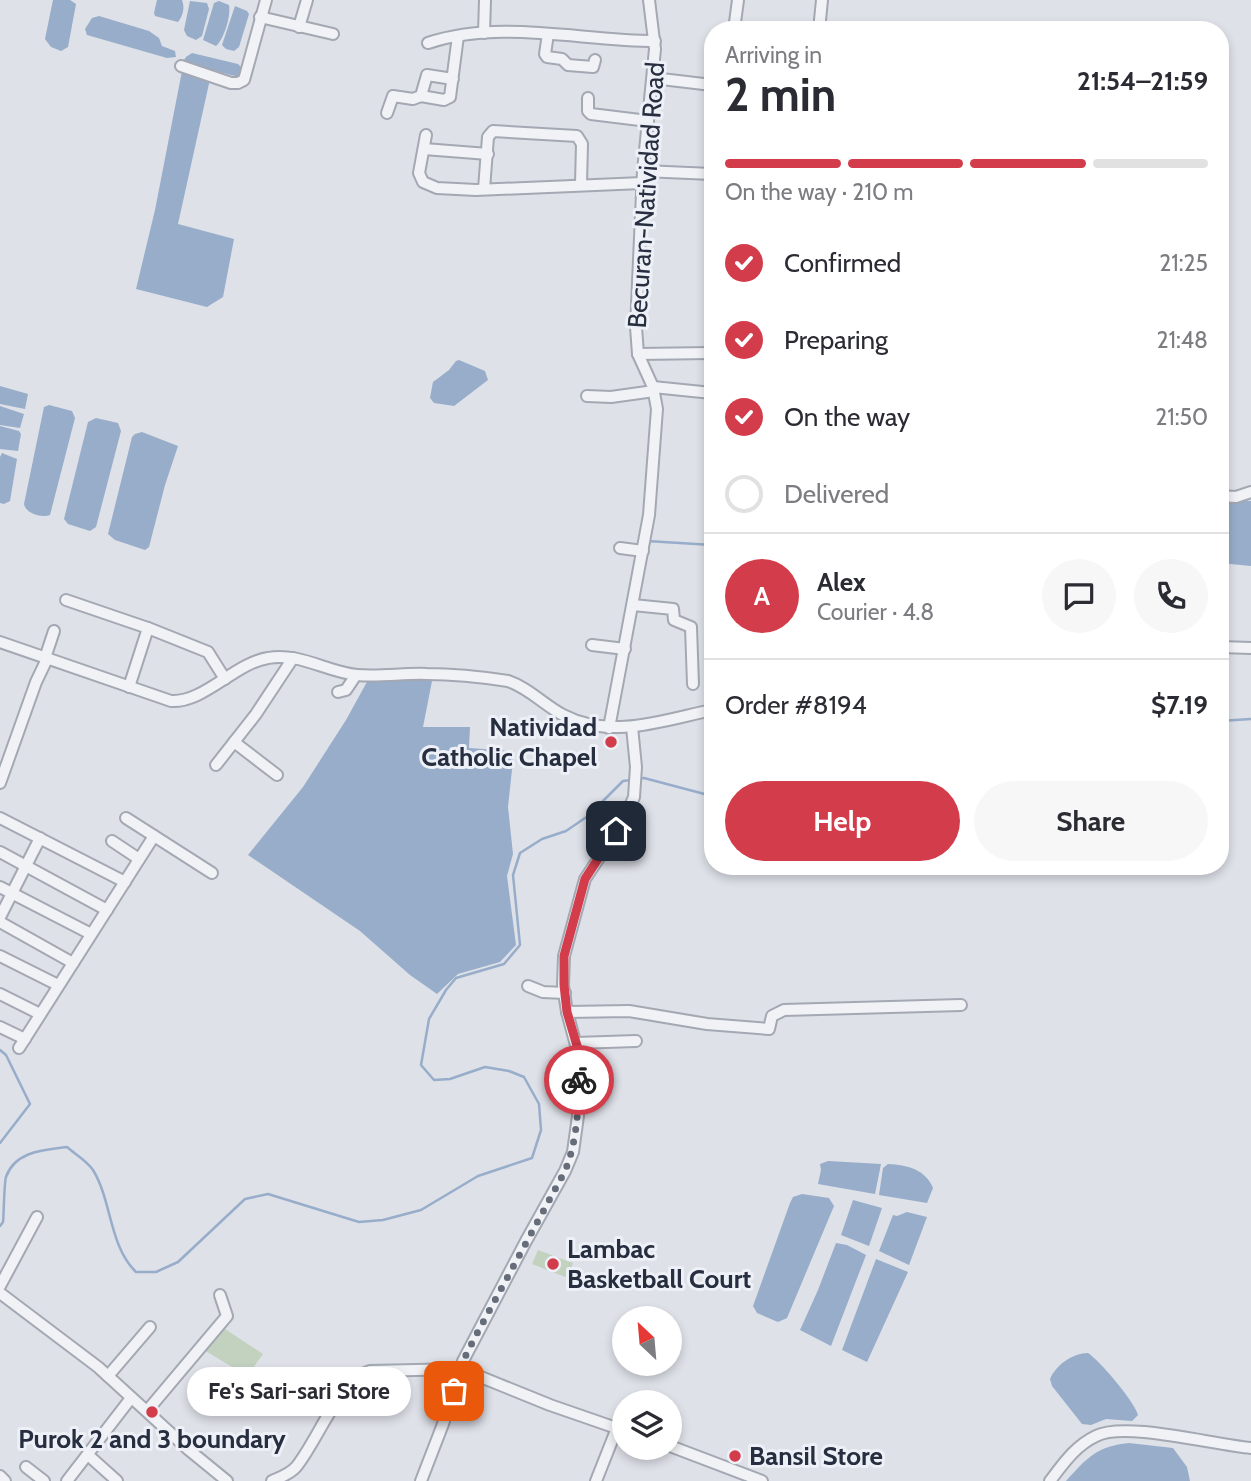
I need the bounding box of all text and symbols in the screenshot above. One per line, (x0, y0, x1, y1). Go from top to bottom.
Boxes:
text: Arriving in (725, 41, 822, 69)
street label: Becuran-Natividad Road (621, 61, 671, 329)
text: 21:54–21:59 (1077, 65, 1208, 97)
text: 2 min (725, 67, 836, 123)
text: On the way · 210 m (725, 178, 913, 206)
icon: check (725, 244, 763, 282)
text: Confirmed (784, 247, 901, 279)
text: 21:25 (1159, 249, 1208, 277)
icon: check (725, 321, 763, 359)
text: Preparing (784, 324, 888, 356)
text: 21:48 (1156, 326, 1208, 354)
icon: check (725, 398, 763, 436)
text: On the way (784, 401, 910, 433)
text: 21:50 (1155, 403, 1208, 431)
text: Delivered (784, 478, 889, 510)
button: chat (1042, 559, 1116, 633)
button: phone (1134, 559, 1208, 633)
text: Alex (817, 566, 866, 598)
text: A (754, 580, 770, 612)
text: Courier · 4.8 (817, 598, 934, 626)
text: Order #8194 (725, 689, 867, 721)
text: $7.19 (1151, 689, 1208, 721)
place label: Natividad Catholic Chapel (421, 711, 597, 773)
marker: Natividad Catholic Chapel (603, 734, 619, 750)
button: Help (725, 781, 960, 861)
button: Share (974, 781, 1208, 861)
pin (586, 801, 646, 861)
icon: home (597, 812, 635, 850)
courier (544, 1045, 614, 1115)
icon: bike (560, 1061, 598, 1099)
place label: Lambac Basketball Court (567, 1233, 751, 1295)
marker: Lambac Basketball Court (545, 1256, 561, 1272)
north arrow (612, 1306, 682, 1376)
map controls (612, 1306, 682, 1460)
pin (424, 1361, 484, 1421)
callout: Fe's Sari-sari Store (188, 1366, 412, 1416)
icon: bag (435, 1372, 473, 1410)
text: Fe's Sari-sari Store (208, 1377, 390, 1405)
button: layers (612, 1390, 682, 1460)
marker: Purok 2 and 3 boundary (144, 1404, 160, 1420)
place label: Purok 2 and 3 boundary (18, 1423, 286, 1455)
place label: Bansil Store (749, 1440, 883, 1472)
marker: Bansil Store (727, 1448, 743, 1464)

